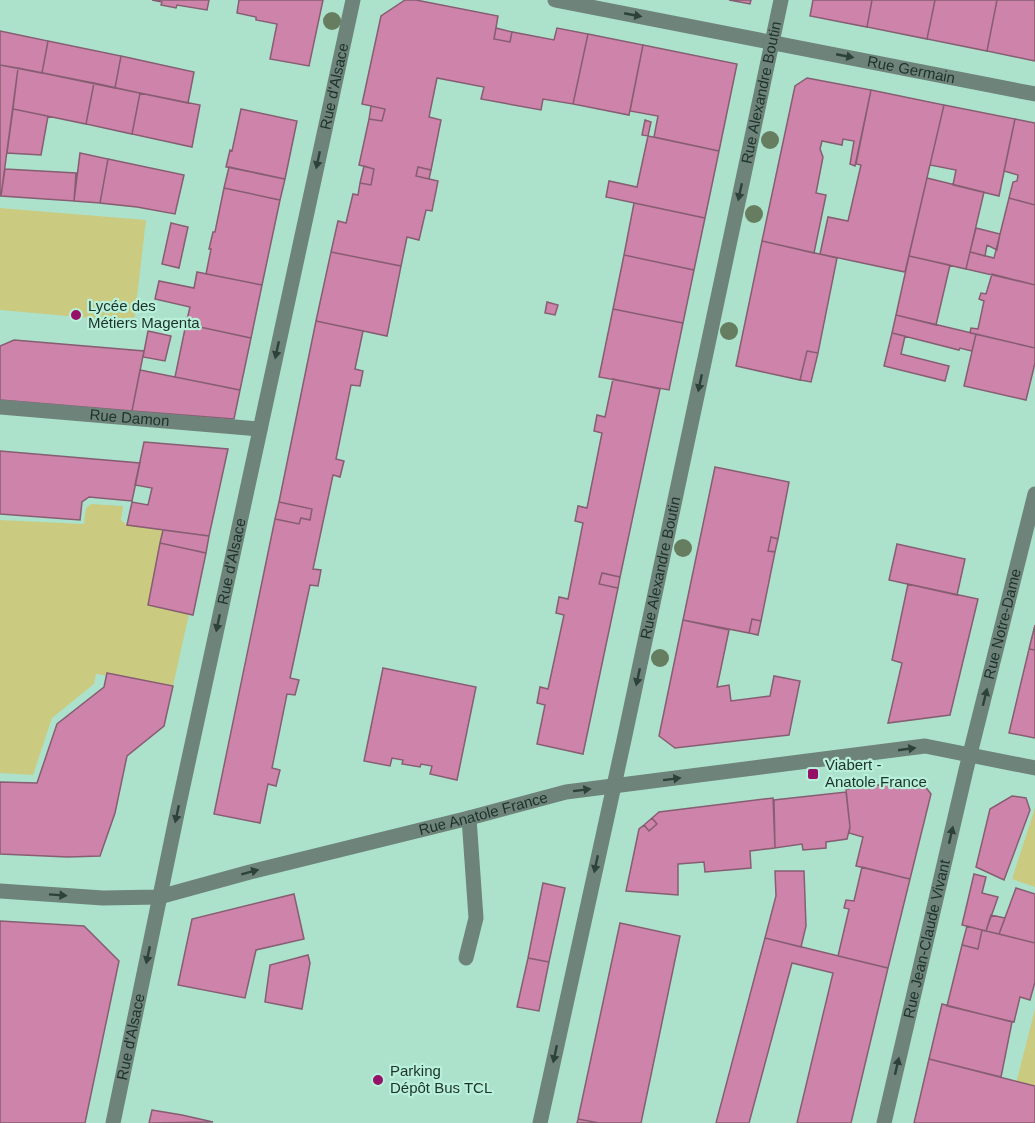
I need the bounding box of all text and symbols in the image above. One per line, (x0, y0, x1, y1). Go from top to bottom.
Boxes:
one-way arrow (624, 11, 643, 20)
street label: Rue Alexandre Boutin (738, 20, 784, 165)
street label: Rue d'Alsace (316, 41, 351, 131)
one-way arrow (836, 52, 855, 61)
street label: Rue Germain (866, 52, 957, 86)
one-way arrow (313, 151, 323, 169)
one-way arrow (735, 183, 744, 202)
place label: Lycée des Métiers Magenta (88, 297, 200, 331)
marker: Lycée des Métiers Magenta (69, 308, 83, 322)
one-way arrow (272, 341, 281, 360)
one-way arrow (694, 374, 704, 393)
street label: Rue Damon (89, 406, 170, 429)
street label: Rue Alexandre Boutin (637, 495, 683, 641)
street label: Rue d'Alsace (213, 516, 249, 606)
street label: Rue Notre-Dame (980, 567, 1024, 681)
one-way arrow (213, 614, 223, 632)
one-way arrow (632, 667, 642, 686)
one-way arrow (981, 688, 991, 707)
one-way arrow (897, 744, 916, 753)
place label: Viabert - Anatole France (825, 756, 927, 790)
marker: Viabert - Anatole France (806, 767, 820, 781)
one-way arrow (662, 774, 681, 784)
one-way arrow (572, 786, 591, 795)
street label: Rue Anatole France (417, 788, 549, 838)
one-way arrow (172, 805, 181, 824)
one-way arrow (946, 826, 956, 844)
one-way arrow (591, 855, 600, 874)
street label: Rue Jean-Claude Vivant (900, 857, 953, 1020)
one-way arrow (241, 867, 259, 876)
one-way arrow (49, 890, 68, 899)
one-way arrow (143, 945, 152, 964)
street label: Rue d'Alsace (113, 992, 148, 1082)
one-way arrow (549, 1045, 559, 1064)
one-way arrow (893, 1056, 902, 1075)
place label: Parking Dépôt Bus TCL (390, 1062, 492, 1096)
marker: Parking Dépôt Bus TCL (371, 1073, 385, 1087)

